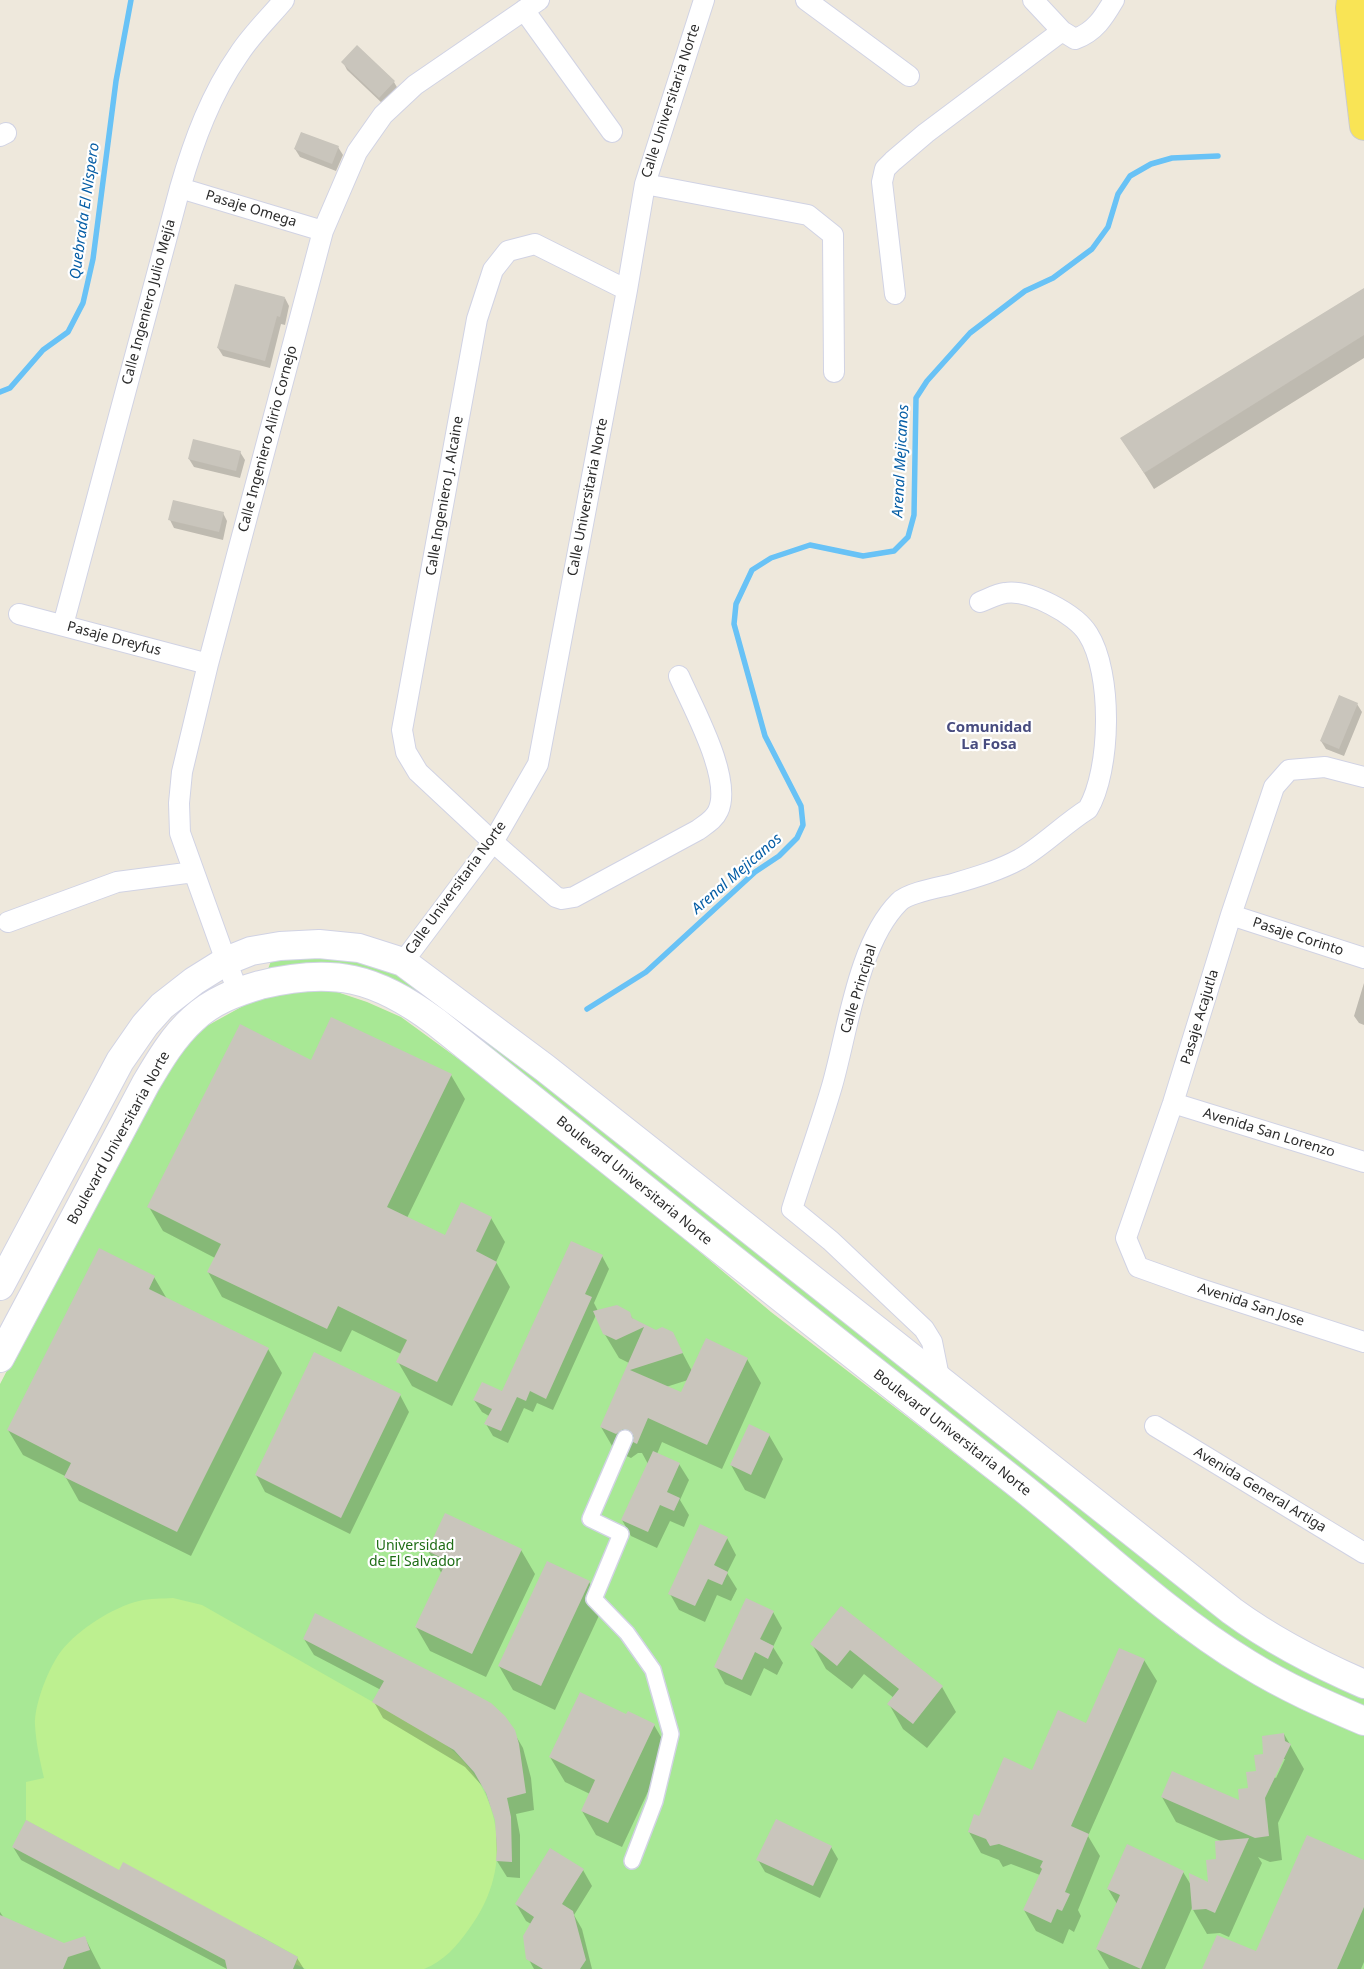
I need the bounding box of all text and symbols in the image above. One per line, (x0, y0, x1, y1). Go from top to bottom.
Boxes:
street label: Calle Universitaria Norte (638, 22, 704, 180)
water label: Quebrada El Nispero (67, 142, 103, 280)
street label: Pasaje Omega (203, 187, 299, 231)
street label: Calle Ingeniero Julio Mejía (119, 217, 179, 387)
street label: Calle Ingeniero Alirio Cornejo (235, 344, 301, 534)
water label: Arenal Mejicanos (889, 404, 913, 518)
street label: Calle Ingeniero J. Alcaine (423, 415, 467, 577)
street label: Calle Universitaria Norte (564, 417, 612, 577)
street label: Pasaje Dreyfus (65, 618, 163, 660)
district label: Comunidad La Fosa (946, 719, 1032, 754)
street label: Calle Universitaria Norte (402, 818, 510, 958)
water label: Arenal Mejicanos (688, 830, 786, 918)
street label: Pasaje Corinto (1250, 914, 1346, 960)
street label: Calle Principal (837, 942, 881, 1036)
street label: Pasaje Acajutla (1178, 968, 1222, 1066)
street label: Boulevard Universitaria Norte (64, 1048, 174, 1228)
street label: Avenida San Lorenzo (1201, 1105, 1337, 1161)
street label: Boulevard Universitaria Norte (553, 1113, 715, 1249)
street label: Avenida San Jose (1196, 1280, 1306, 1330)
street label: Boulevard Universitaria Norte (870, 1366, 1034, 1500)
street label: Avenida General Artiga (1191, 1444, 1329, 1536)
park label: Universidad de El Salvador (369, 1538, 461, 1570)

